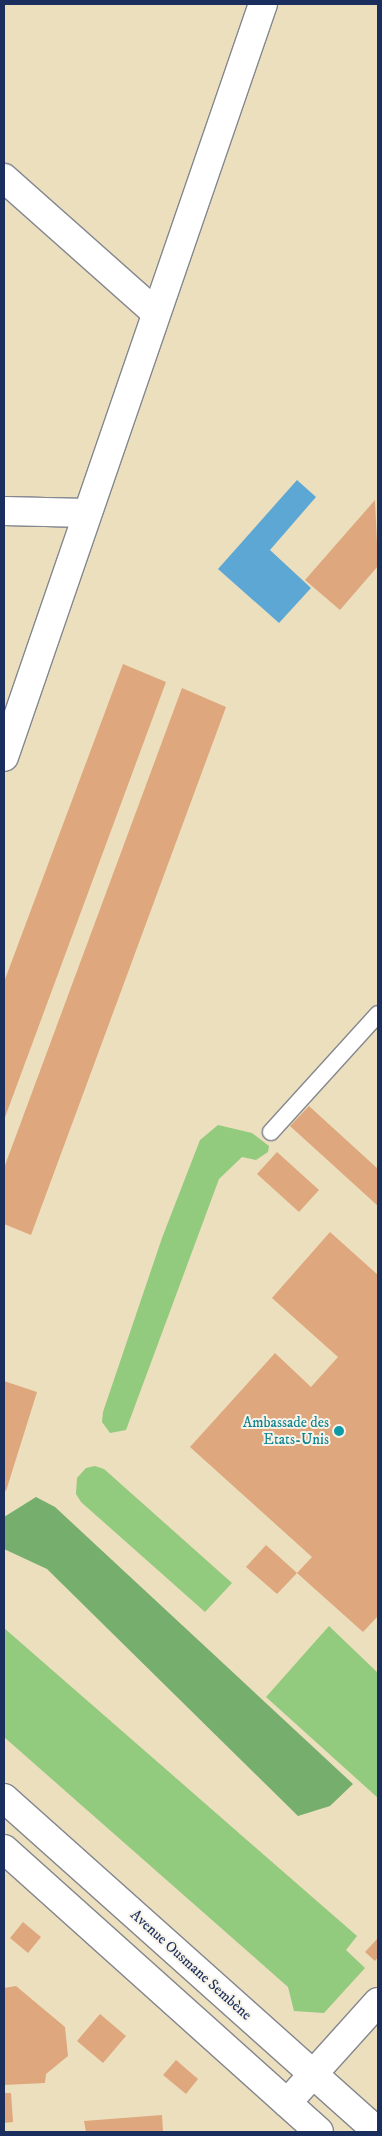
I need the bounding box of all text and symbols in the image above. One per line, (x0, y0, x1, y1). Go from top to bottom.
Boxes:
place label: Ambassade des Etats-Unis (243, 1413, 329, 1448)
marker: Ambassade des Etats-Unis (333, 1425, 345, 1437)
street label: Avenue Ousmane Sembène (127, 1906, 255, 2024)

